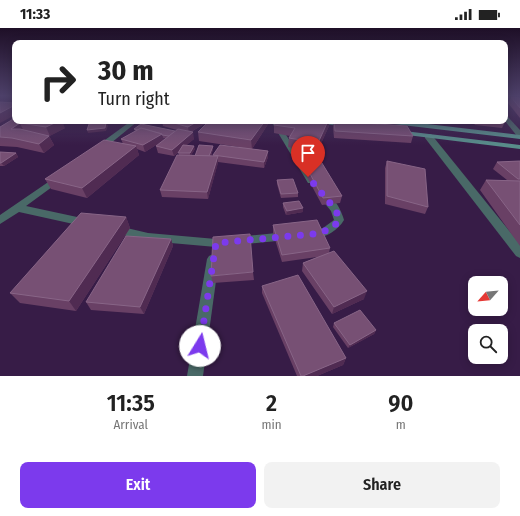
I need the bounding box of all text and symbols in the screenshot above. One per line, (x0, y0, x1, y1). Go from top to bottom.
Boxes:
text: 11:33 (20, 5, 50, 23)
text: 30 m (98, 54, 154, 87)
icon: right (32, 56, 84, 108)
text: Turn right (98, 88, 170, 110)
pin (291, 136, 325, 177)
icon: arrive (297, 142, 319, 164)
north arrow (468, 276, 508, 316)
map controls (468, 276, 508, 364)
button: search (468, 324, 508, 364)
position arrow (179, 325, 221, 367)
text: 11:35 (107, 389, 155, 417)
text: 2 (266, 389, 277, 417)
text: 90 (388, 389, 413, 417)
text: Arrival (113, 417, 148, 432)
text: min (261, 417, 282, 432)
text: m (396, 417, 406, 432)
button: Exit (20, 462, 256, 508)
button: Share (264, 462, 500, 508)

